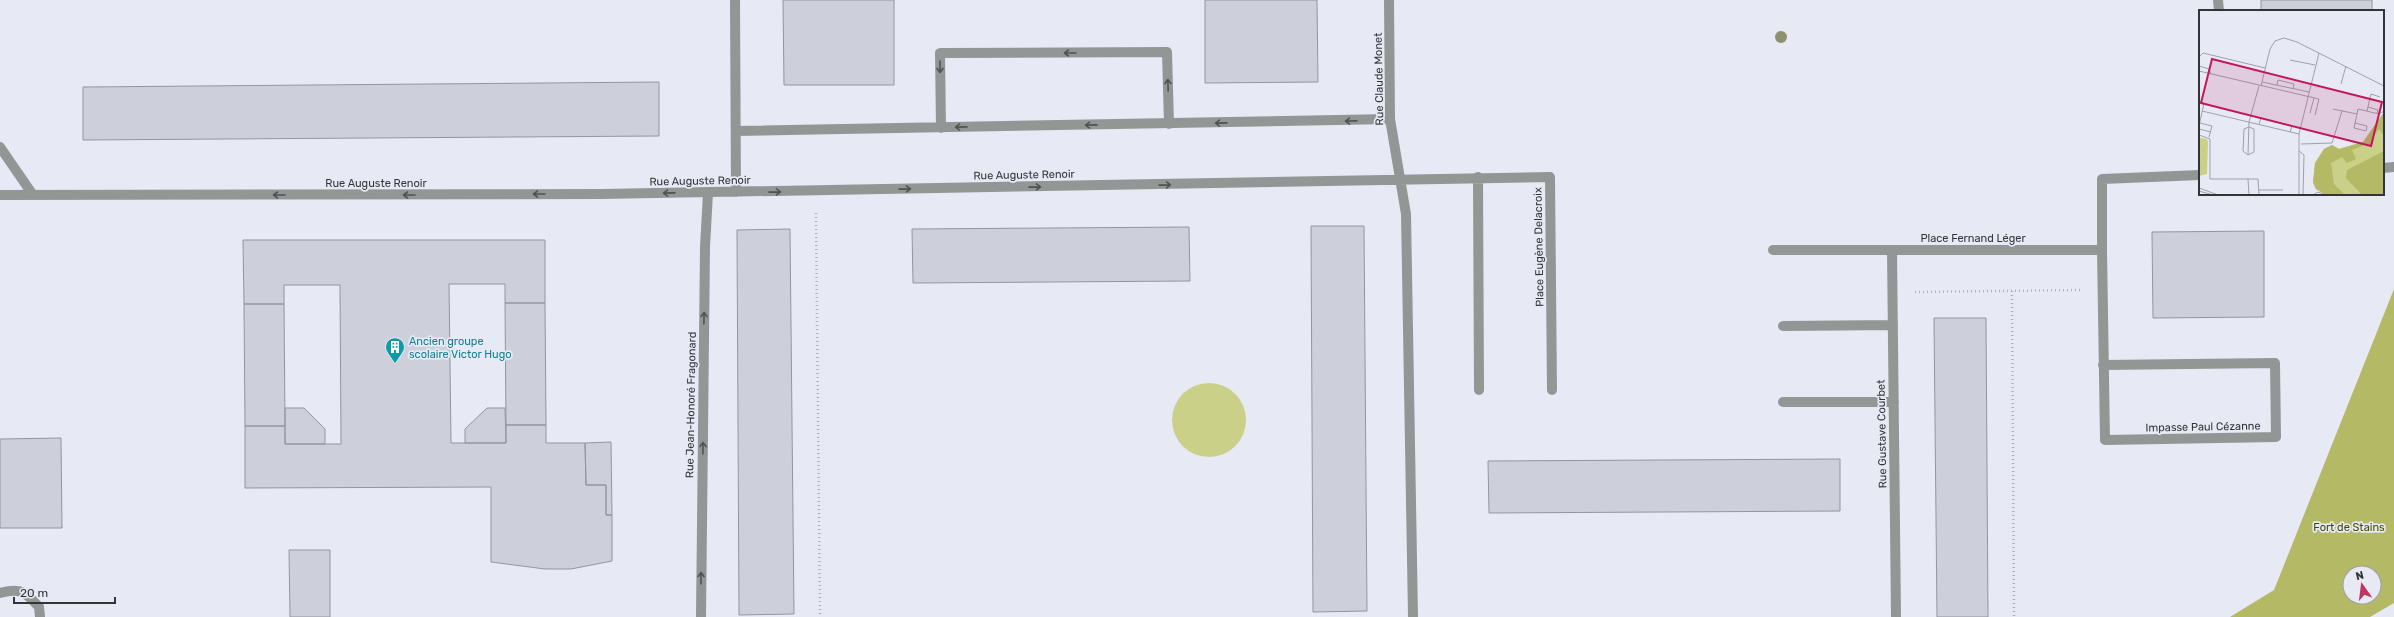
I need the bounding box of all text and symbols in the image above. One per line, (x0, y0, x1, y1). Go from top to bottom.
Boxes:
inset map (2199, 10, 2384, 195)
street label: Rue Claude Monet (1372, 32, 1386, 126)
one-way arrow (1064, 49, 1077, 57)
one-way arrow (936, 60, 944, 73)
one-way arrow (1164, 79, 1172, 92)
one-way arrow (1345, 117, 1358, 125)
one-way arrow (1215, 119, 1228, 127)
one-way arrow (1085, 121, 1098, 129)
one-way arrow (955, 124, 968, 131)
street label: Rue Auguste Renoir (973, 168, 1076, 182)
street label: Rue Auguste Renoir (649, 174, 752, 188)
street label: Rue Auguste Renoir (325, 177, 427, 190)
one-way arrow (1158, 181, 1171, 189)
one-way arrow (1028, 183, 1041, 191)
one-way arrow (898, 185, 911, 193)
street label: Place Eugène Delacroix (1531, 187, 1547, 307)
one-way arrow (768, 188, 781, 195)
one-way arrow (663, 189, 676, 197)
one-way arrow (533, 190, 546, 198)
one-way arrow (273, 191, 286, 199)
one-way arrow (403, 191, 416, 199)
street label: Place Fernand Léger (1920, 232, 2026, 245)
one-way arrow (700, 312, 708, 325)
street label: Rue Jean-Honoré Fragonard (683, 332, 699, 478)
place label: Ancien groupe scolaire Victor Hugo (409, 335, 512, 361)
building icon: Ancien groupe scolaire Victor Hugo (384, 336, 406, 364)
street label: Rue Gustave Courbet (1875, 379, 1889, 489)
street label: Impasse Paul Cézanne (2145, 419, 2261, 435)
one-way arrow (699, 442, 707, 455)
park label: Fort de Stains (2313, 521, 2385, 534)
north arrow (2342, 565, 2382, 605)
text: N (2354, 568, 2365, 583)
one-way arrow (697, 572, 705, 585)
scale bar (14, 579, 115, 605)
text: 20 m (20, 586, 48, 600)

